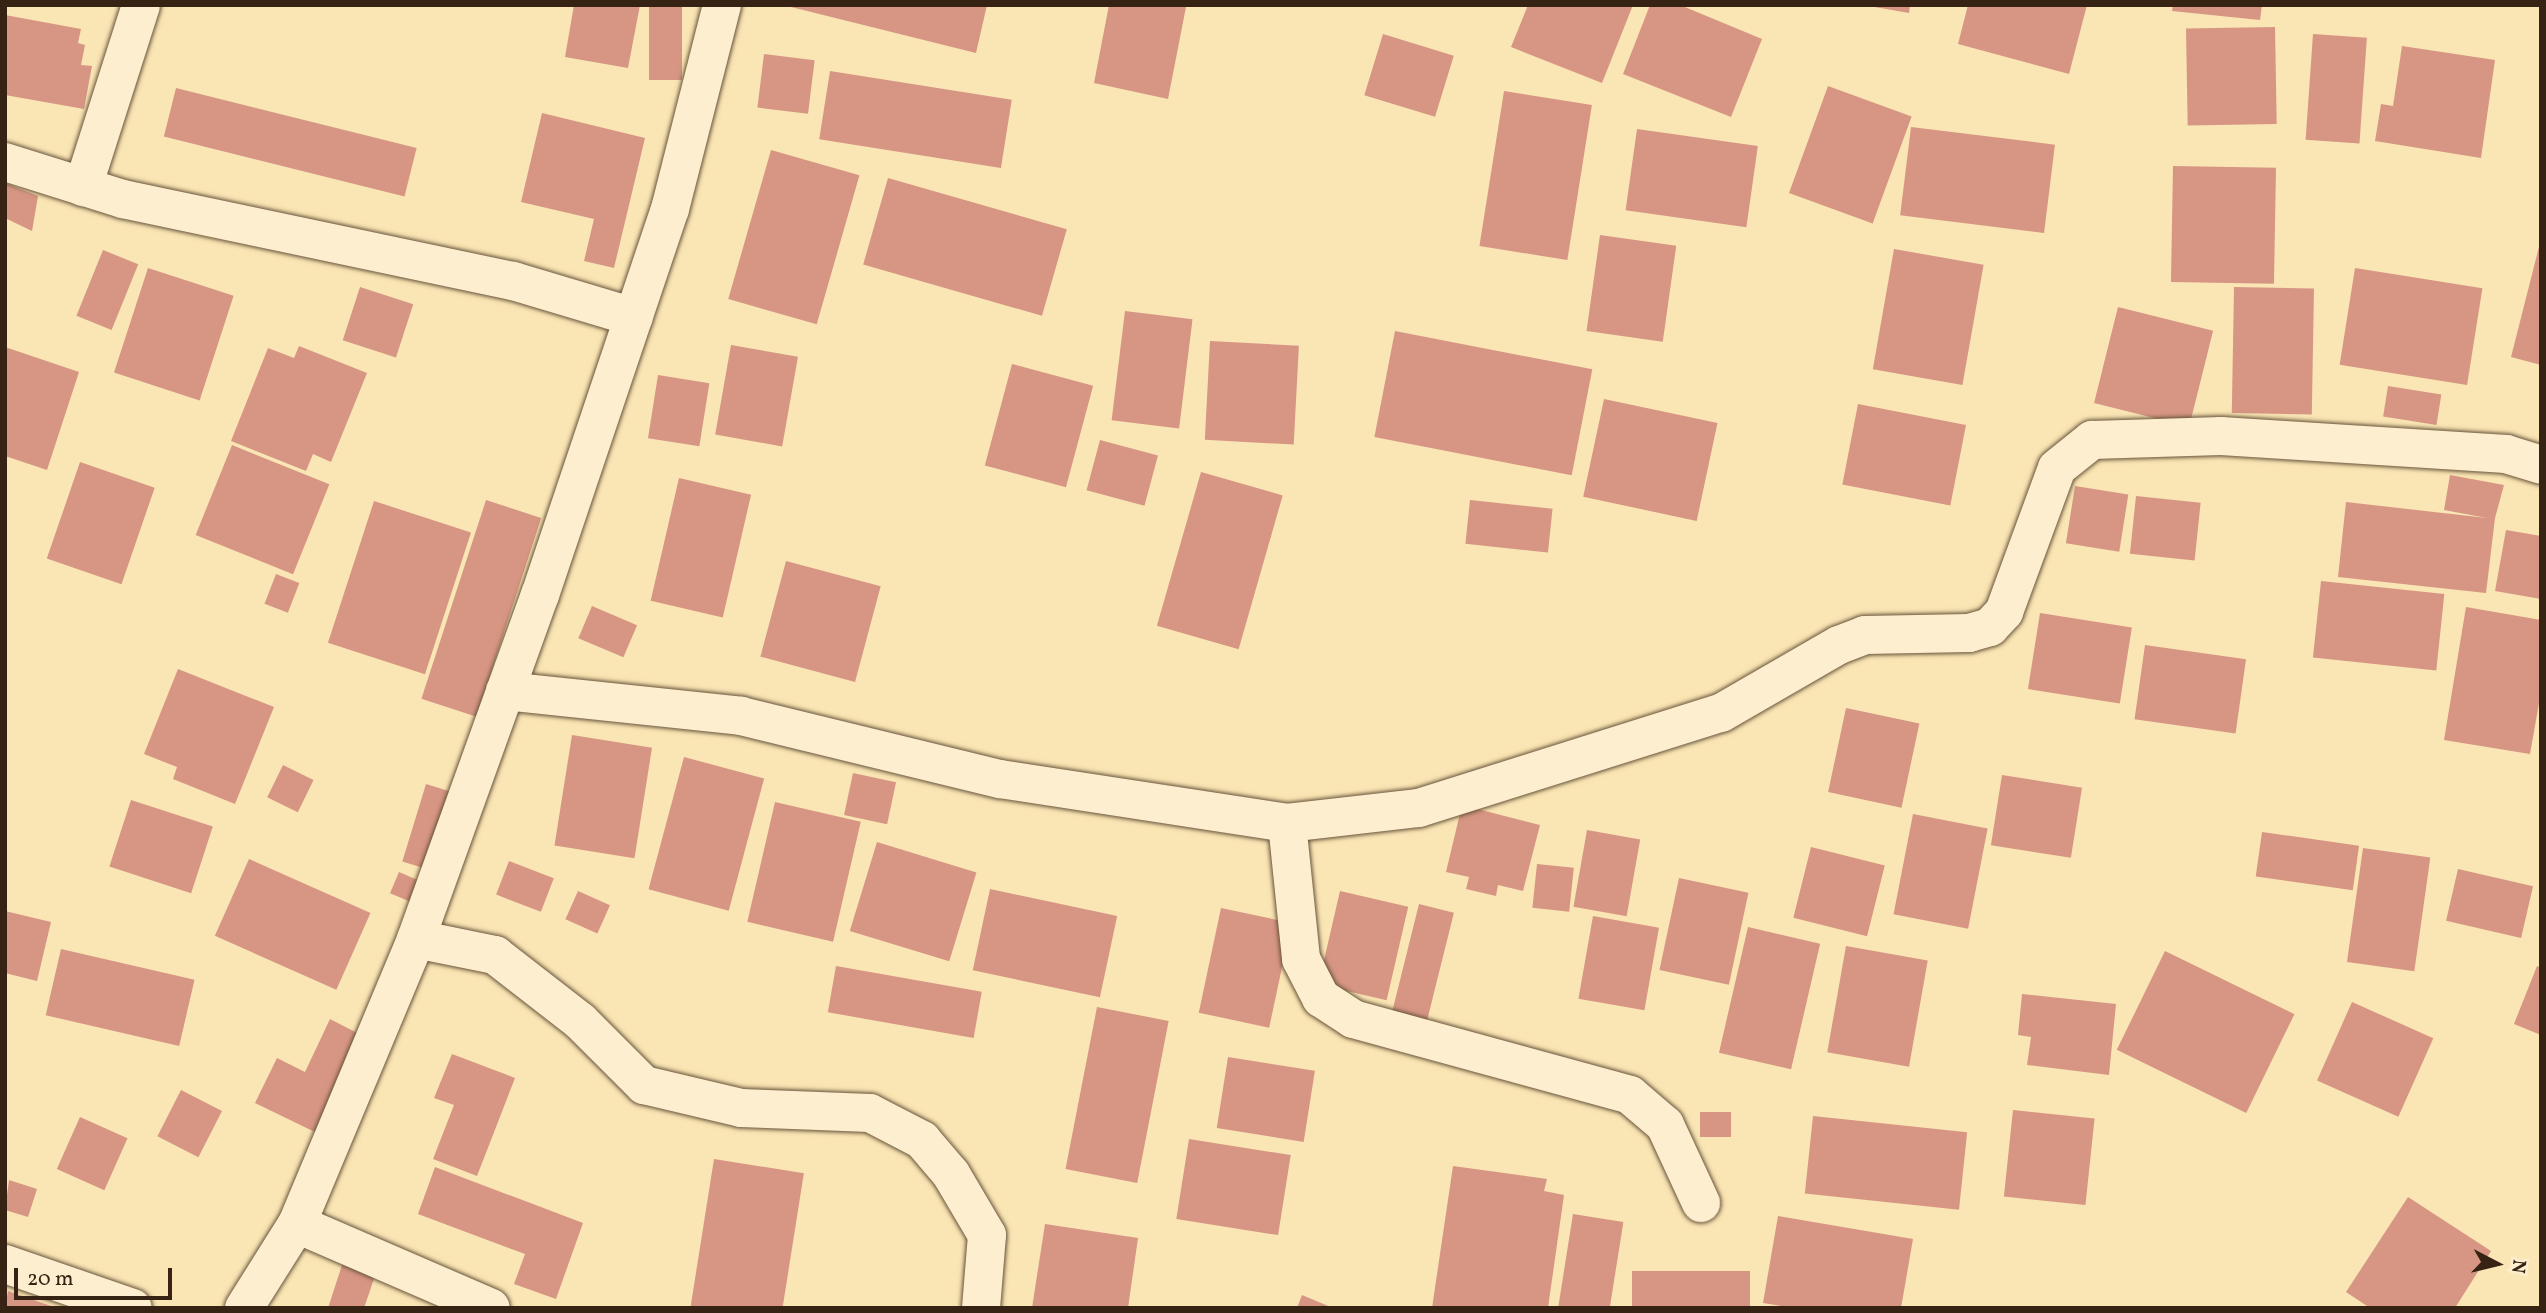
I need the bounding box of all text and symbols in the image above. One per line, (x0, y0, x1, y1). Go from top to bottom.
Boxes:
north arrow (2462, 1229, 2532, 1299)
scale bar (18, 1254, 175, 1298)
text: N (2504, 1258, 2532, 1275)
text: 20 m (27, 1265, 73, 1294)

